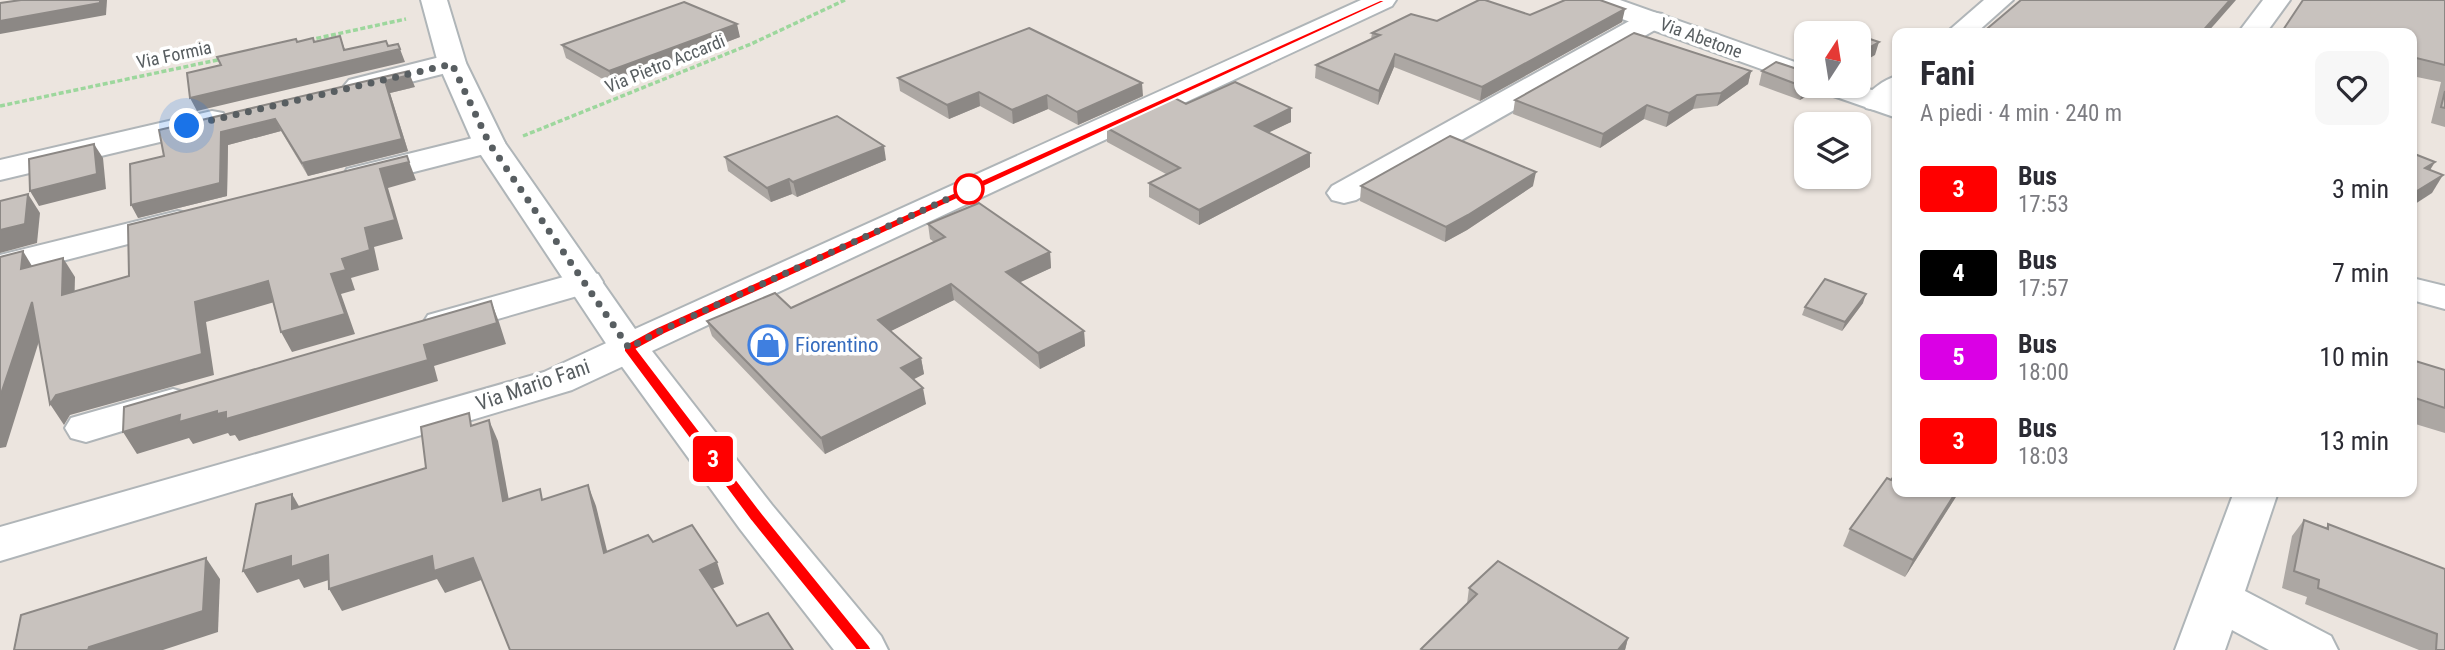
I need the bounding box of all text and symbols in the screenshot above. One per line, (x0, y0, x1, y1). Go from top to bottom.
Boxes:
street label: Via Abetone (1657, 13, 1745, 62)
north arrow (1794, 21, 1871, 98)
map controls (1794, 21, 1871, 189)
street label: Via Pietro Accardi (602, 30, 728, 97)
street label: Via Formia (134, 36, 213, 73)
button: heart (2315, 51, 2389, 125)
text: Fani (1920, 54, 1975, 93)
text: A piedi · 4 min · 240 m (1920, 100, 2122, 127)
your location (169, 108, 204, 143)
button: layers (1794, 112, 1871, 189)
text: Bus (2018, 161, 2057, 191)
unlabelled marker (954, 174, 984, 204)
text: 3 min (2332, 174, 2389, 204)
text: 3 (1952, 175, 1965, 203)
text: 17:53 (2018, 191, 2069, 218)
text: Bus (2018, 245, 2057, 275)
text: 7 min (2332, 258, 2389, 288)
text: 4 (1952, 259, 1965, 287)
text: 17:57 (2018, 275, 2069, 302)
shop icon: Fiorentino (747, 324, 789, 366)
text: Bus (2018, 329, 2057, 359)
place label: Fiorentino (795, 333, 878, 357)
text: 10 min (2319, 342, 2389, 372)
text: 5 (1952, 343, 1965, 371)
street label: Via Mario Fani (473, 354, 593, 416)
text: 18:00 (2018, 359, 2069, 386)
text: Bus (2018, 413, 2057, 443)
text: 13 min (2319, 426, 2389, 456)
text: 3 (1952, 427, 1965, 455)
line badge: 3 (690, 436, 736, 482)
text: 18:03 (2018, 443, 2069, 470)
text: 3 (707, 445, 719, 473)

